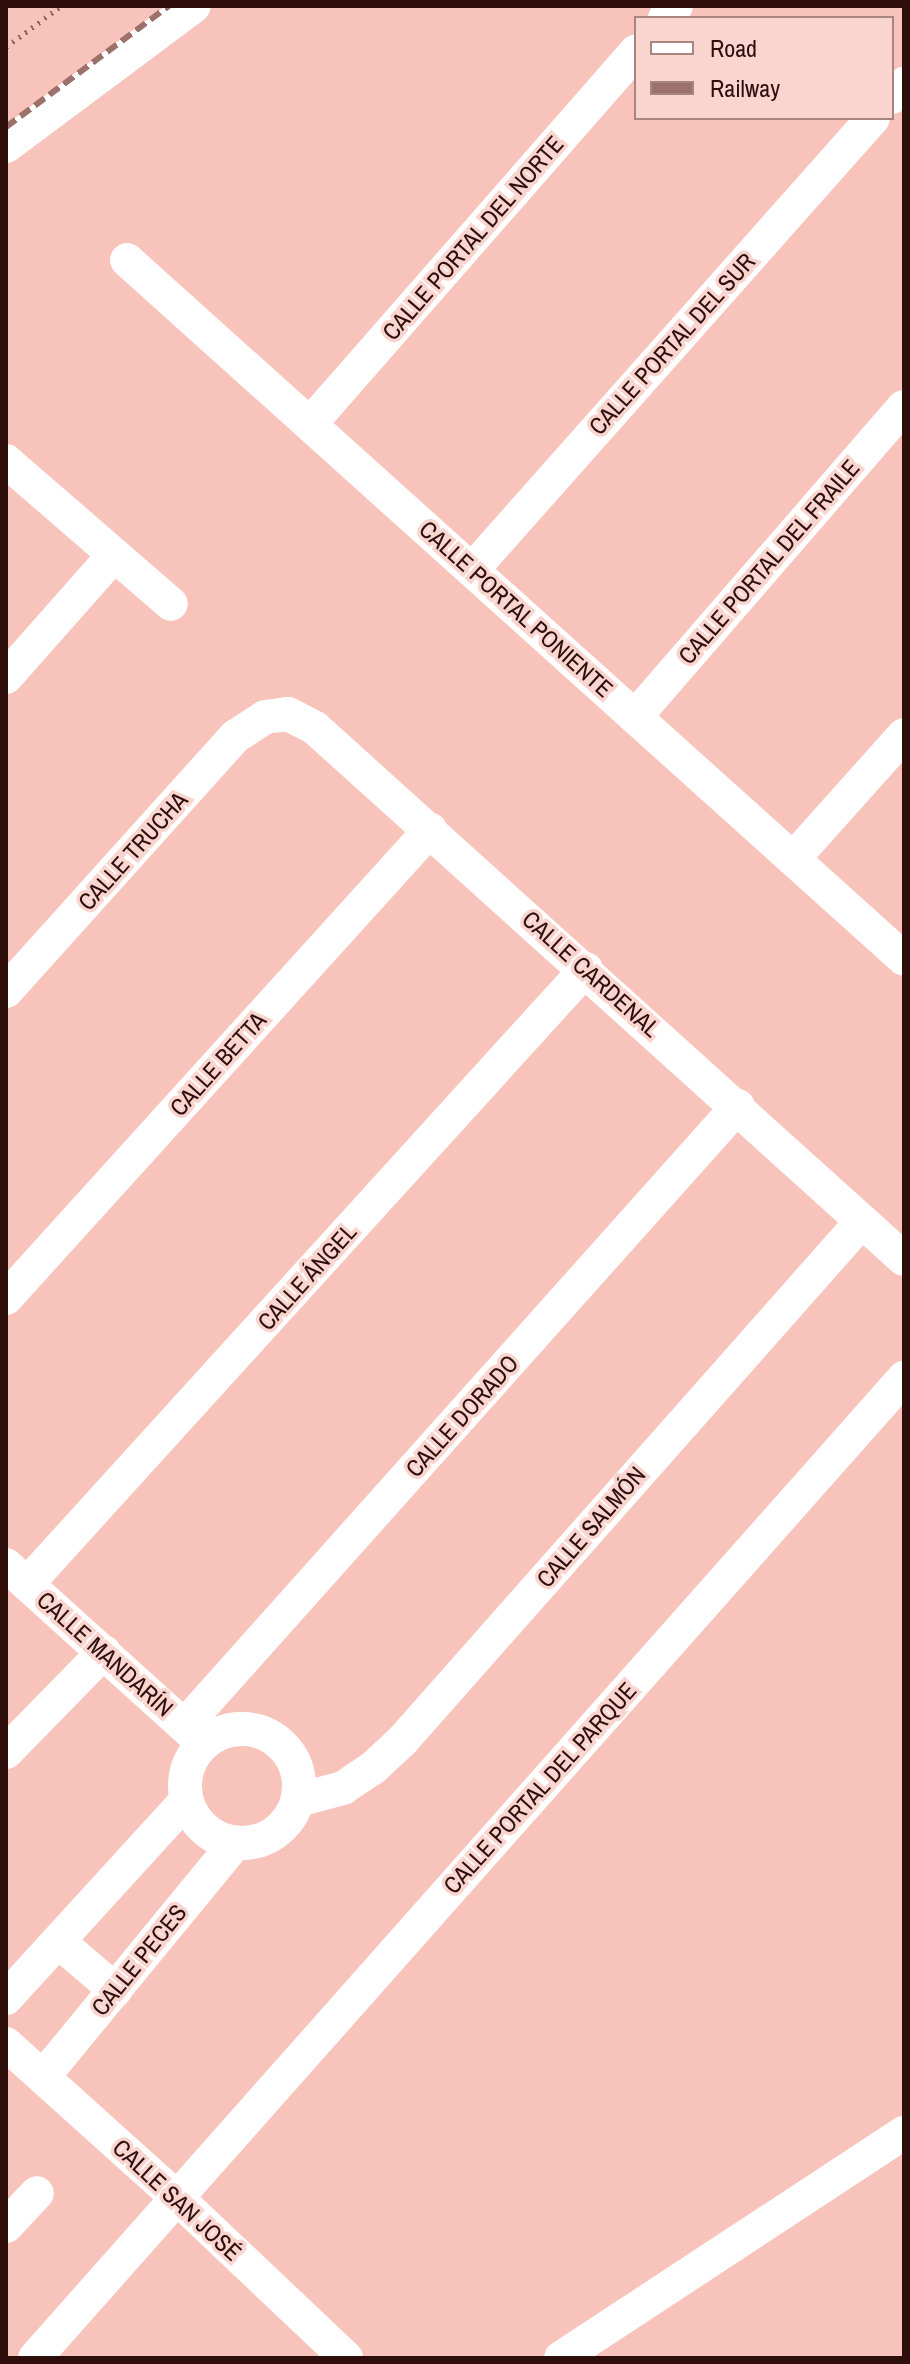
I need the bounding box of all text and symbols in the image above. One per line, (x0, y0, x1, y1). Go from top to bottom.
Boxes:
legend (634, 16, 894, 120)
text: Road (710, 32, 757, 64)
text: Railway (710, 72, 780, 104)
street label: CALLE PORTAL DEL NORTE (376, 129, 570, 347)
street label: CALLE PORTAL DEL SUR (582, 247, 762, 441)
street label: CALLE PORTAL DEL FRAILE (672, 453, 866, 671)
street label: CALLE PORTAL PONIENTE (413, 514, 619, 704)
street label: CALLE TRUCHA (72, 786, 194, 916)
street label: CALLE CARDENAL (516, 905, 666, 1043)
street label: CALLE BETTA (164, 1006, 272, 1122)
street label: CALLE ÁNGEL (251, 1217, 363, 1337)
street label: CALLE DORADO (400, 1349, 524, 1483)
street label: CALLE SALMÓN (531, 1461, 651, 1593)
street label: CALLE MANDARÍN (31, 1585, 179, 1723)
street label: CALLE PORTAL DEL PARQUE (437, 1676, 643, 1900)
street label: CALLE PECES (85, 1899, 193, 2021)
street label: CALLE SAN JOSÉ (107, 2133, 247, 2267)

